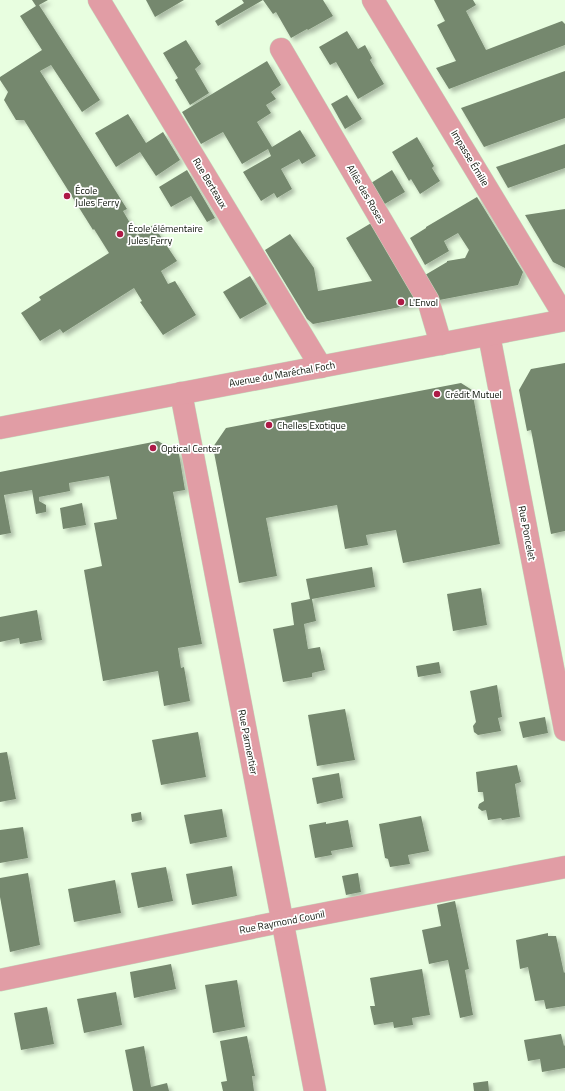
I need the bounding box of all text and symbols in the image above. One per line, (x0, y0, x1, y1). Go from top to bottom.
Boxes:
street label: Impasse Émilie (447, 127, 493, 189)
street label: Rue Berteaux (189, 155, 231, 212)
street label: Allée des Roses (343, 162, 389, 227)
place label: École Jules Ferry (75, 183, 119, 210)
marker: École Jules Ferry (62, 191, 72, 201)
place label: École élémentaire Jules Ferry (128, 221, 203, 248)
marker: École élémentaire Jules Ferry (115, 229, 125, 239)
place label: L'Envol (409, 295, 438, 310)
marker: L'Envol (396, 297, 406, 307)
street label: Avenue du Maréchal Foch (228, 357, 336, 391)
place label: Crédit Mutuel (445, 387, 502, 402)
marker: Crédit Mutuel (432, 389, 442, 399)
place label: Chelles Exotique (277, 418, 346, 433)
marker: Chelles Exotique (264, 420, 274, 430)
place label: Optical Center (161, 441, 221, 456)
marker: Optical Center (148, 443, 158, 453)
street label: Rue Poncelet (514, 504, 540, 562)
street label: Rue Parmentier (234, 708, 262, 776)
street label: Rue Raymond Counil (238, 906, 326, 938)

